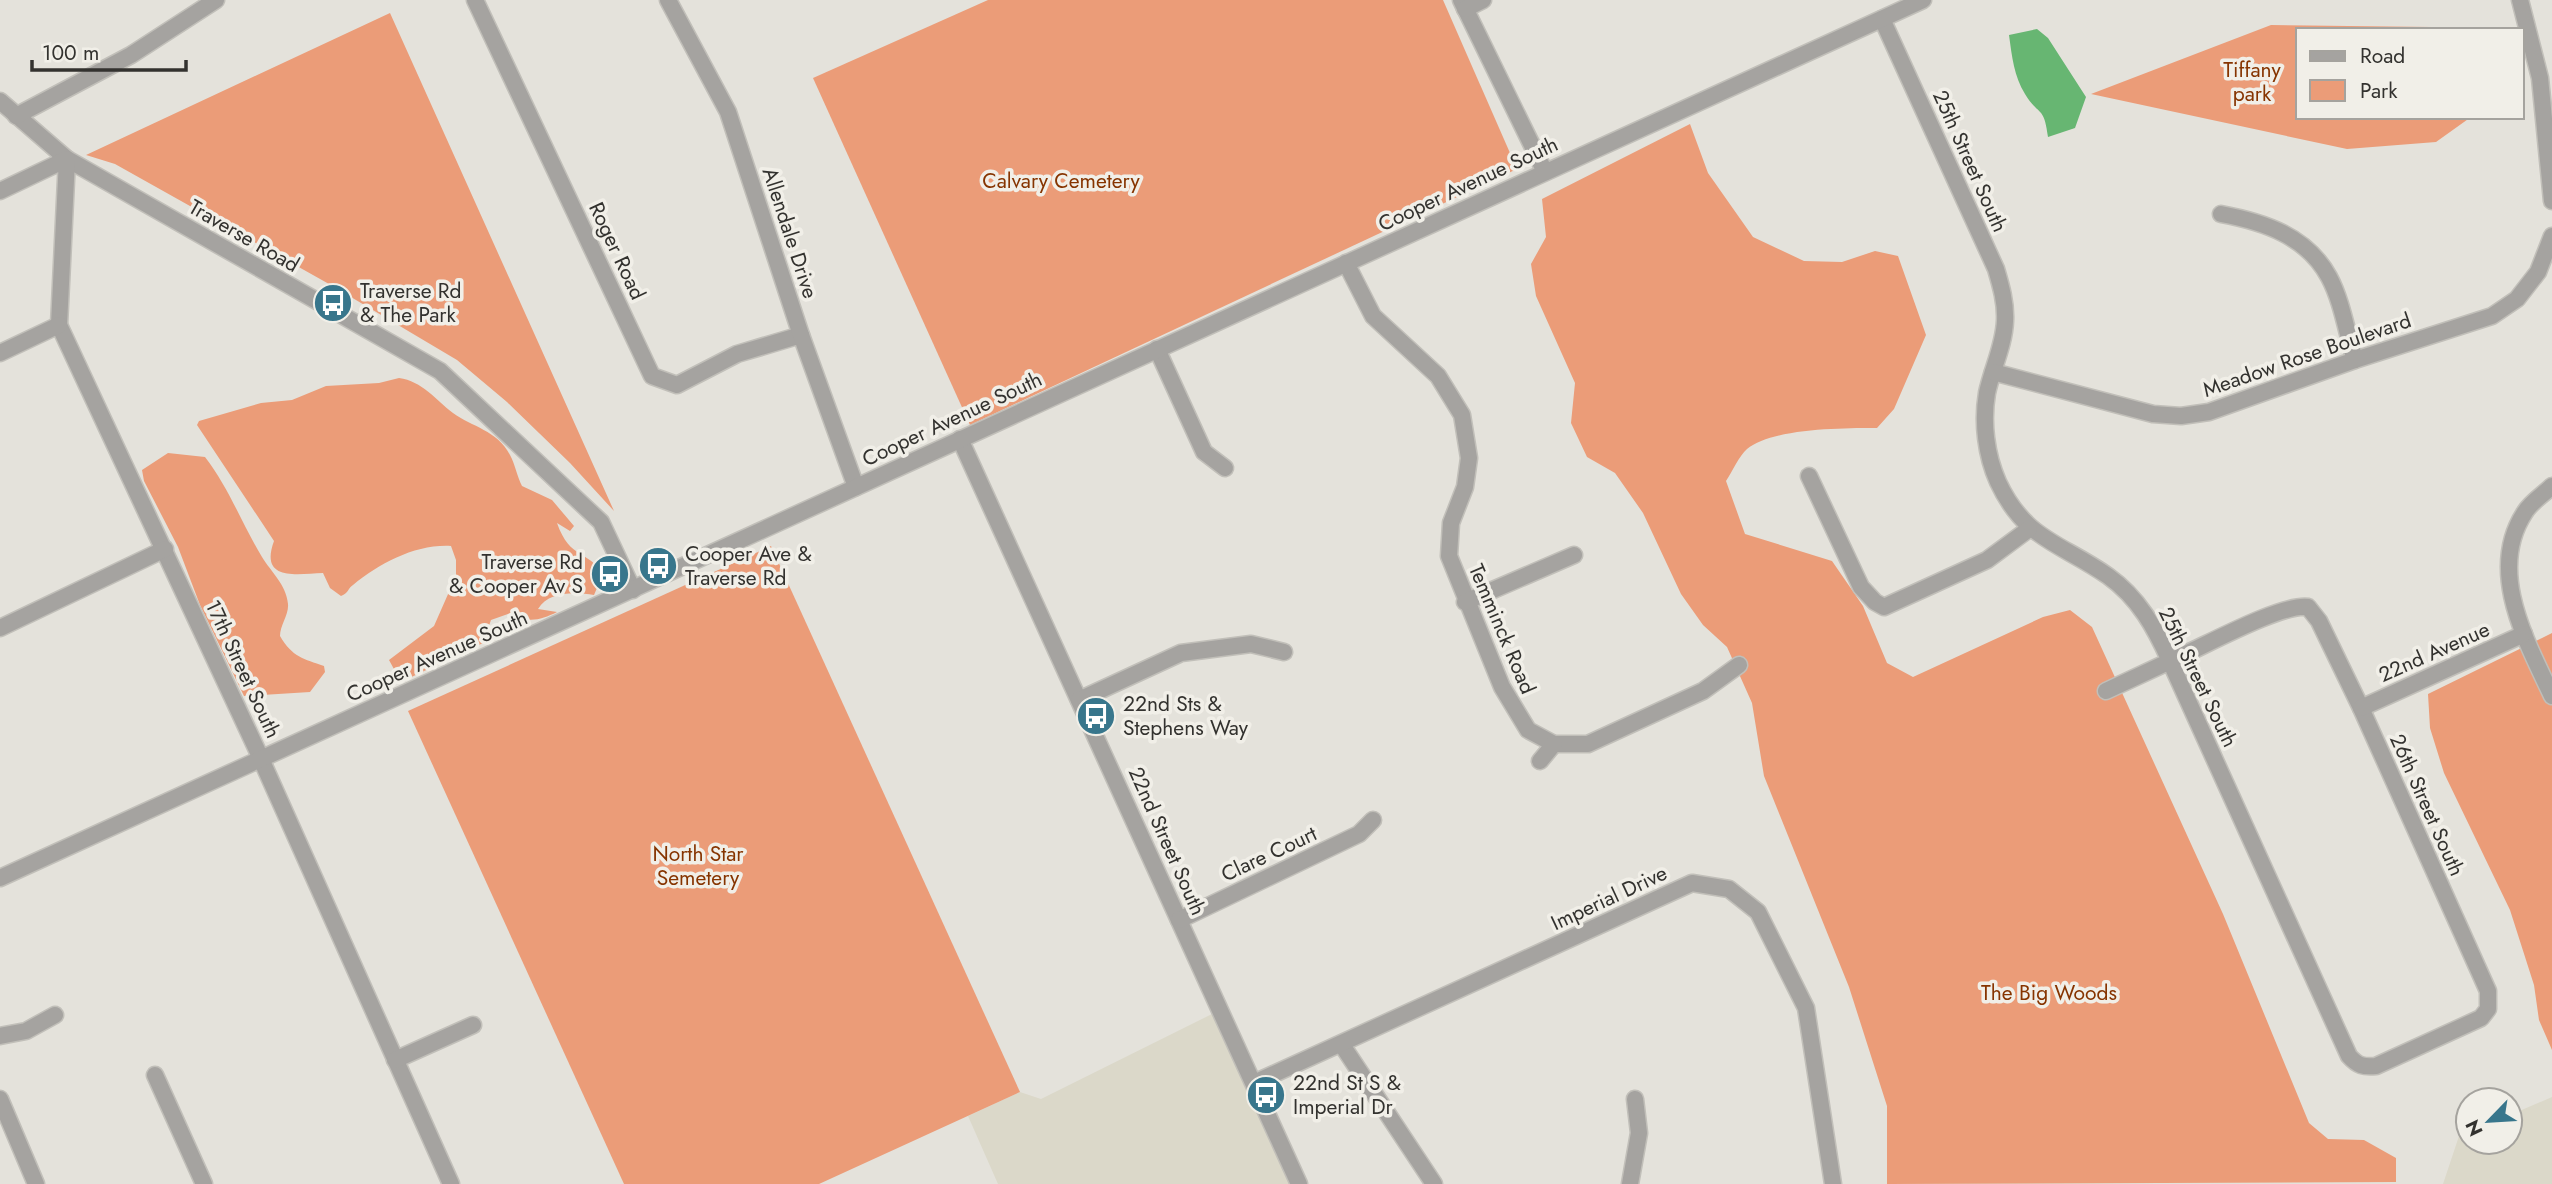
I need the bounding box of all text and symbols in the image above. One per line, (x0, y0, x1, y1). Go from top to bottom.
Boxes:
scale bar (32, 28, 186, 72)
legend (2296, 28, 2524, 119)
text: 100 m (42, 38, 99, 68)
text: Road (2360, 41, 2405, 71)
park label: Tiffany park (2223, 55, 2282, 109)
text: Park (2360, 76, 2398, 106)
street label: 25th Street South (1925, 85, 2015, 237)
street label: Cooper Avenue South (1373, 129, 1563, 239)
street label: Allendale Drive (755, 164, 825, 303)
park label: Calvary Cemetery (982, 166, 1140, 196)
street label: Traverse Road (183, 192, 305, 280)
street label: Roger Road (581, 197, 653, 305)
place label: Traverse Rd & The Park (360, 276, 462, 330)
bus stop icon: Traverse Rd & The Park (312, 282, 354, 324)
street label: Meadow Rose Boulevard (2199, 305, 2415, 405)
street label: Cooper Avenue South (857, 364, 1047, 474)
place label: Cooper Ave & Traverse Rd (685, 539, 812, 593)
bus stop icon: Cooper Ave & Traverse Rd (637, 545, 679, 587)
place label: Traverse Rd & Cooper Av S (449, 547, 583, 601)
bus stop icon: Traverse Rd & Cooper Av S (589, 553, 631, 595)
street label: Temminck Road (1461, 559, 1543, 699)
street label: 17th Street South (198, 595, 288, 743)
street label: 25th Street South (2151, 602, 2245, 752)
street label: Cooper Avenue South (342, 603, 532, 709)
street label: 22nd Avenue (2374, 614, 2494, 690)
place label: 22nd Sts & Stephens Way (1123, 689, 1249, 743)
bus stop icon: 22nd Sts & Stephens Way (1075, 695, 1117, 737)
street label: 26th Street South (2382, 729, 2472, 881)
street label: 22nd Street South (1121, 762, 1213, 920)
street label: Clare Court (1216, 819, 1322, 889)
park label: North Star Semetery (652, 839, 744, 893)
street label: Imperial Drive (1546, 858, 1672, 938)
park label: The Big Woods (1981, 978, 2117, 1008)
place label: 22nd St S & Imperial Dr (1293, 1068, 1401, 1122)
bus stop icon: 22nd St S & Imperial Dr (1245, 1074, 1287, 1116)
north arrow (2454, 1086, 2524, 1156)
text: N (2459, 1115, 2489, 1141)

